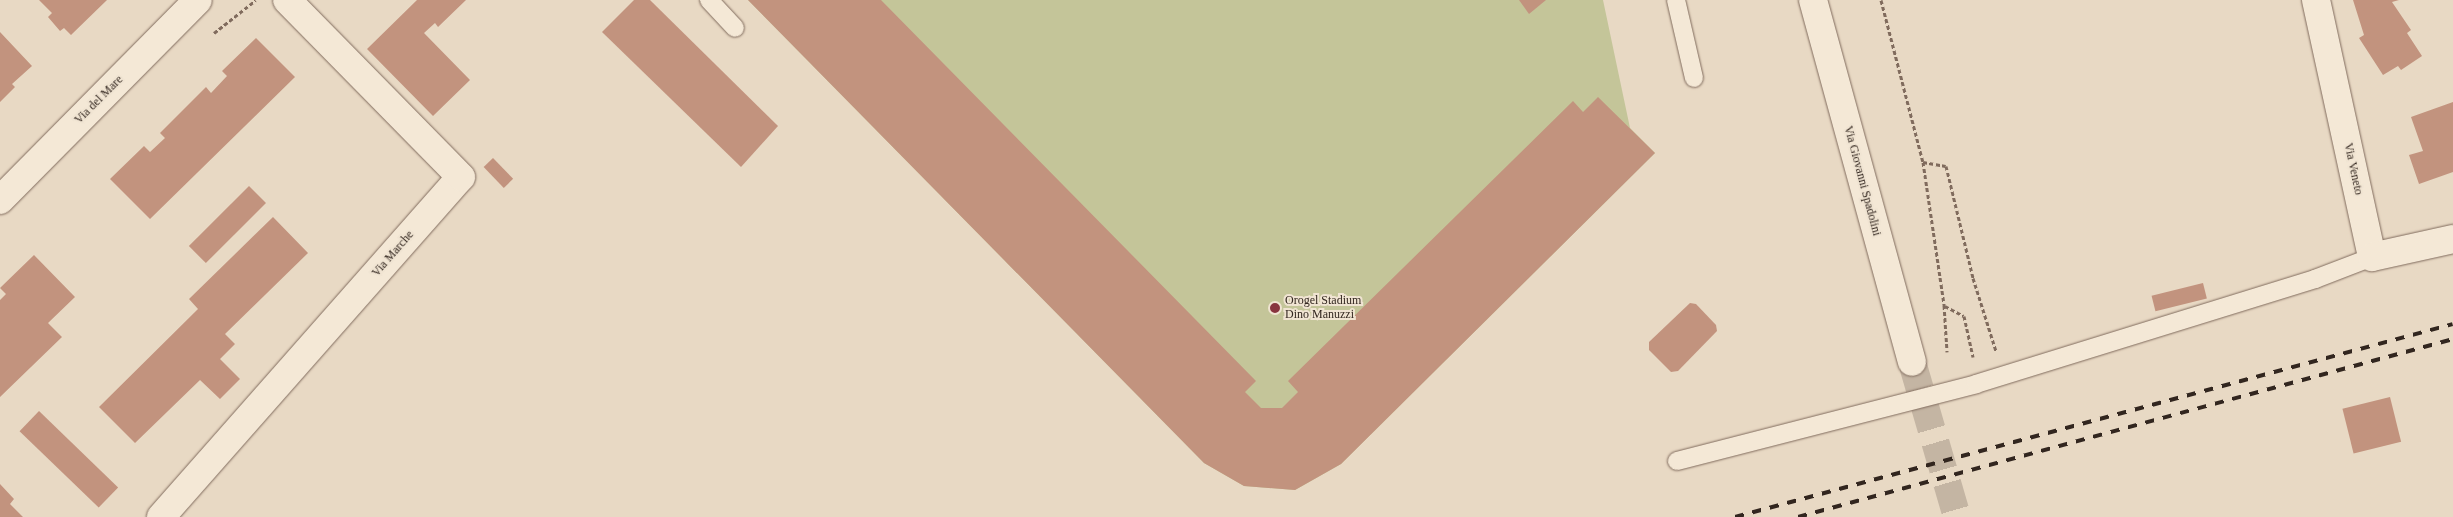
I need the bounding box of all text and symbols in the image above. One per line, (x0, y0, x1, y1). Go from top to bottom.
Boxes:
street label: Via del Mare (72, 73, 126, 127)
street label: Via Giovanni Spadolini (1840, 124, 1884, 238)
street label: Via Veneto (2340, 142, 2366, 196)
street label: Via Marche (369, 228, 417, 280)
place label: Orogel Stadium Dino Manuzzi (1285, 294, 1361, 322)
marker: Orogel Stadium Dino Manuzzi (1269, 302, 1281, 314)

